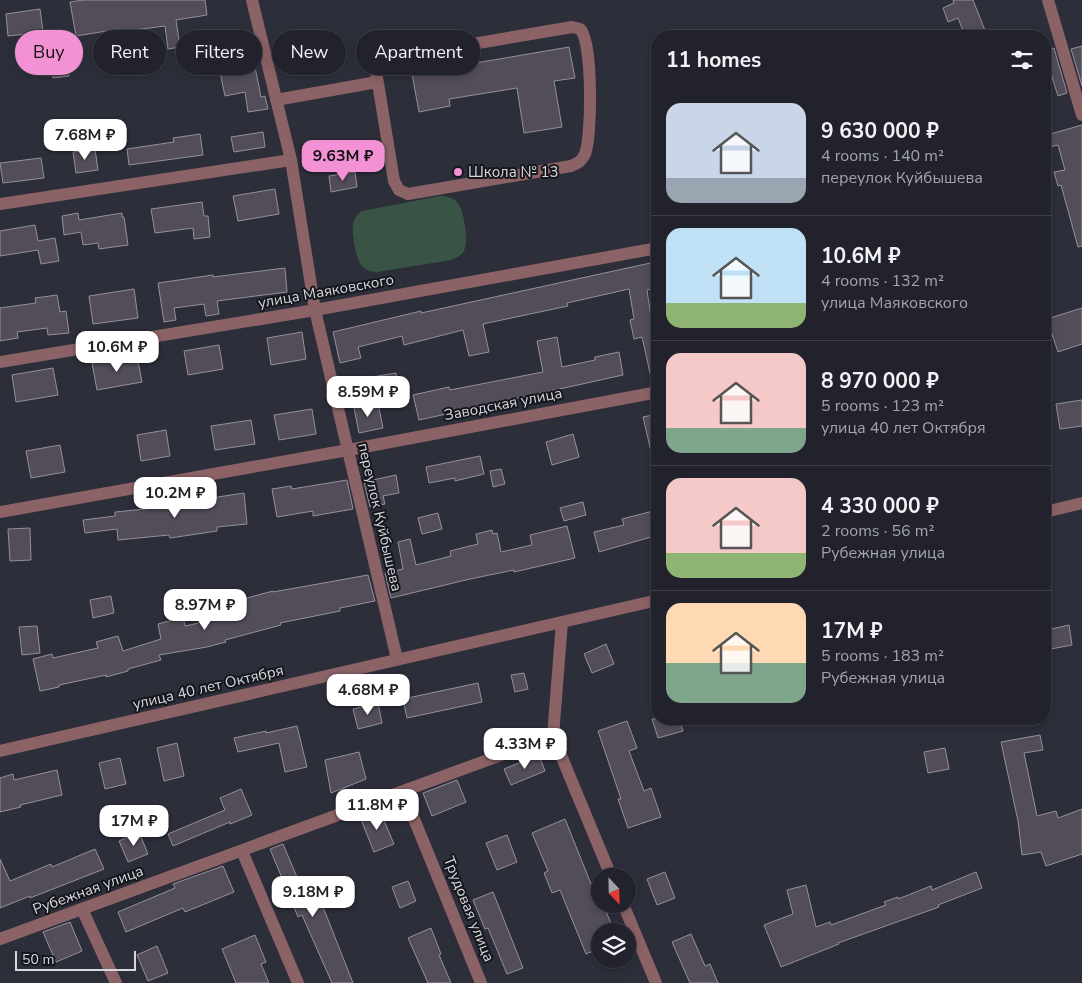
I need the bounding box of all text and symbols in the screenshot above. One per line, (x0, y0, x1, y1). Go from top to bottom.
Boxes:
chip: Buy (15, 30, 83, 75)
chip: Rent (93, 30, 166, 75)
chip: Filters (176, 30, 262, 75)
chip: New (272, 30, 346, 75)
chip: Apartment (356, 30, 480, 75)
text: 11 homes (666, 46, 761, 74)
icon: filters (1008, 46, 1036, 74)
text: 9 630 000 ₽ (821, 117, 939, 145)
pin: 7.68M ₽ (39, 119, 131, 161)
icon: home (706, 123, 766, 183)
text: 7.68M ₽ (55, 124, 115, 146)
pin: 9.63M ₽ (297, 140, 389, 182)
text: 9.63M ₽ (313, 145, 373, 167)
text: 4 rooms · 140 m² (821, 145, 944, 167)
place label: Школа № 13 (468, 162, 559, 182)
marker: Школа № 13 (452, 166, 464, 178)
text: переулок Куйбышева (821, 167, 983, 189)
text: 10.6M ₽ (821, 242, 901, 270)
icon: home (706, 248, 766, 308)
street label: улица Маяковского (256, 269, 396, 313)
text: 4 rooms · 132 m² (821, 270, 944, 292)
text: улица Маяковского (821, 292, 968, 314)
pin: 10.6M ₽ (71, 330, 163, 373)
text: 10.6M ₽ (87, 336, 147, 358)
text: 8 970 000 ₽ (821, 367, 939, 395)
icon: home (706, 373, 766, 433)
pin: 8.59M ₽ (322, 376, 414, 418)
text: 8.59M ₽ (338, 381, 398, 403)
street label: Заводская улица (442, 383, 564, 425)
text: 5 rooms · 123 m² (821, 395, 944, 417)
text: улица 40 лет Октября (821, 417, 986, 439)
street label: переулок Куйбышева (353, 441, 407, 593)
pin: 10.2M ₽ (129, 476, 221, 519)
text: 10.2M ₽ (145, 482, 205, 504)
text: 4 330 000 ₽ (821, 492, 939, 520)
icon: home (706, 498, 766, 558)
text: 2 rooms · 56 m² (821, 520, 934, 542)
text: Рубежная улица (821, 542, 945, 564)
pin: 8.97M ₽ (159, 588, 251, 631)
text: 8.97M ₽ (175, 594, 235, 616)
text: 17M ₽ (821, 617, 883, 645)
icon: home (706, 623, 766, 683)
text: 5 rooms · 183 m² (821, 645, 944, 667)
street label: улица 40 лет Октября (131, 660, 285, 714)
text: Рубежная улица (821, 667, 945, 689)
pin: 4.68M ₽ (322, 674, 414, 716)
text: 4.68M ₽ (338, 679, 398, 701)
pin: 4.33M ₽ (479, 728, 571, 770)
text: 4.33M ₽ (495, 733, 555, 755)
pin: 11.8M ₽ (331, 788, 423, 831)
text: 11.8M ₽ (347, 794, 407, 816)
pin: 17M ₽ (99, 804, 169, 847)
text: 17M ₽ (110, 810, 158, 832)
street label: Трудовая улица (439, 853, 499, 965)
street label: Рубежная улица (30, 861, 146, 919)
north arrow (591, 868, 636, 912)
map controls (591, 868, 636, 968)
pin: 9.18M ₽ (267, 876, 359, 918)
text: 9.18M ₽ (283, 881, 343, 903)
button: layers (591, 923, 636, 968)
scale bar (15, 948, 136, 971)
text: 50 m (22, 950, 54, 969)

